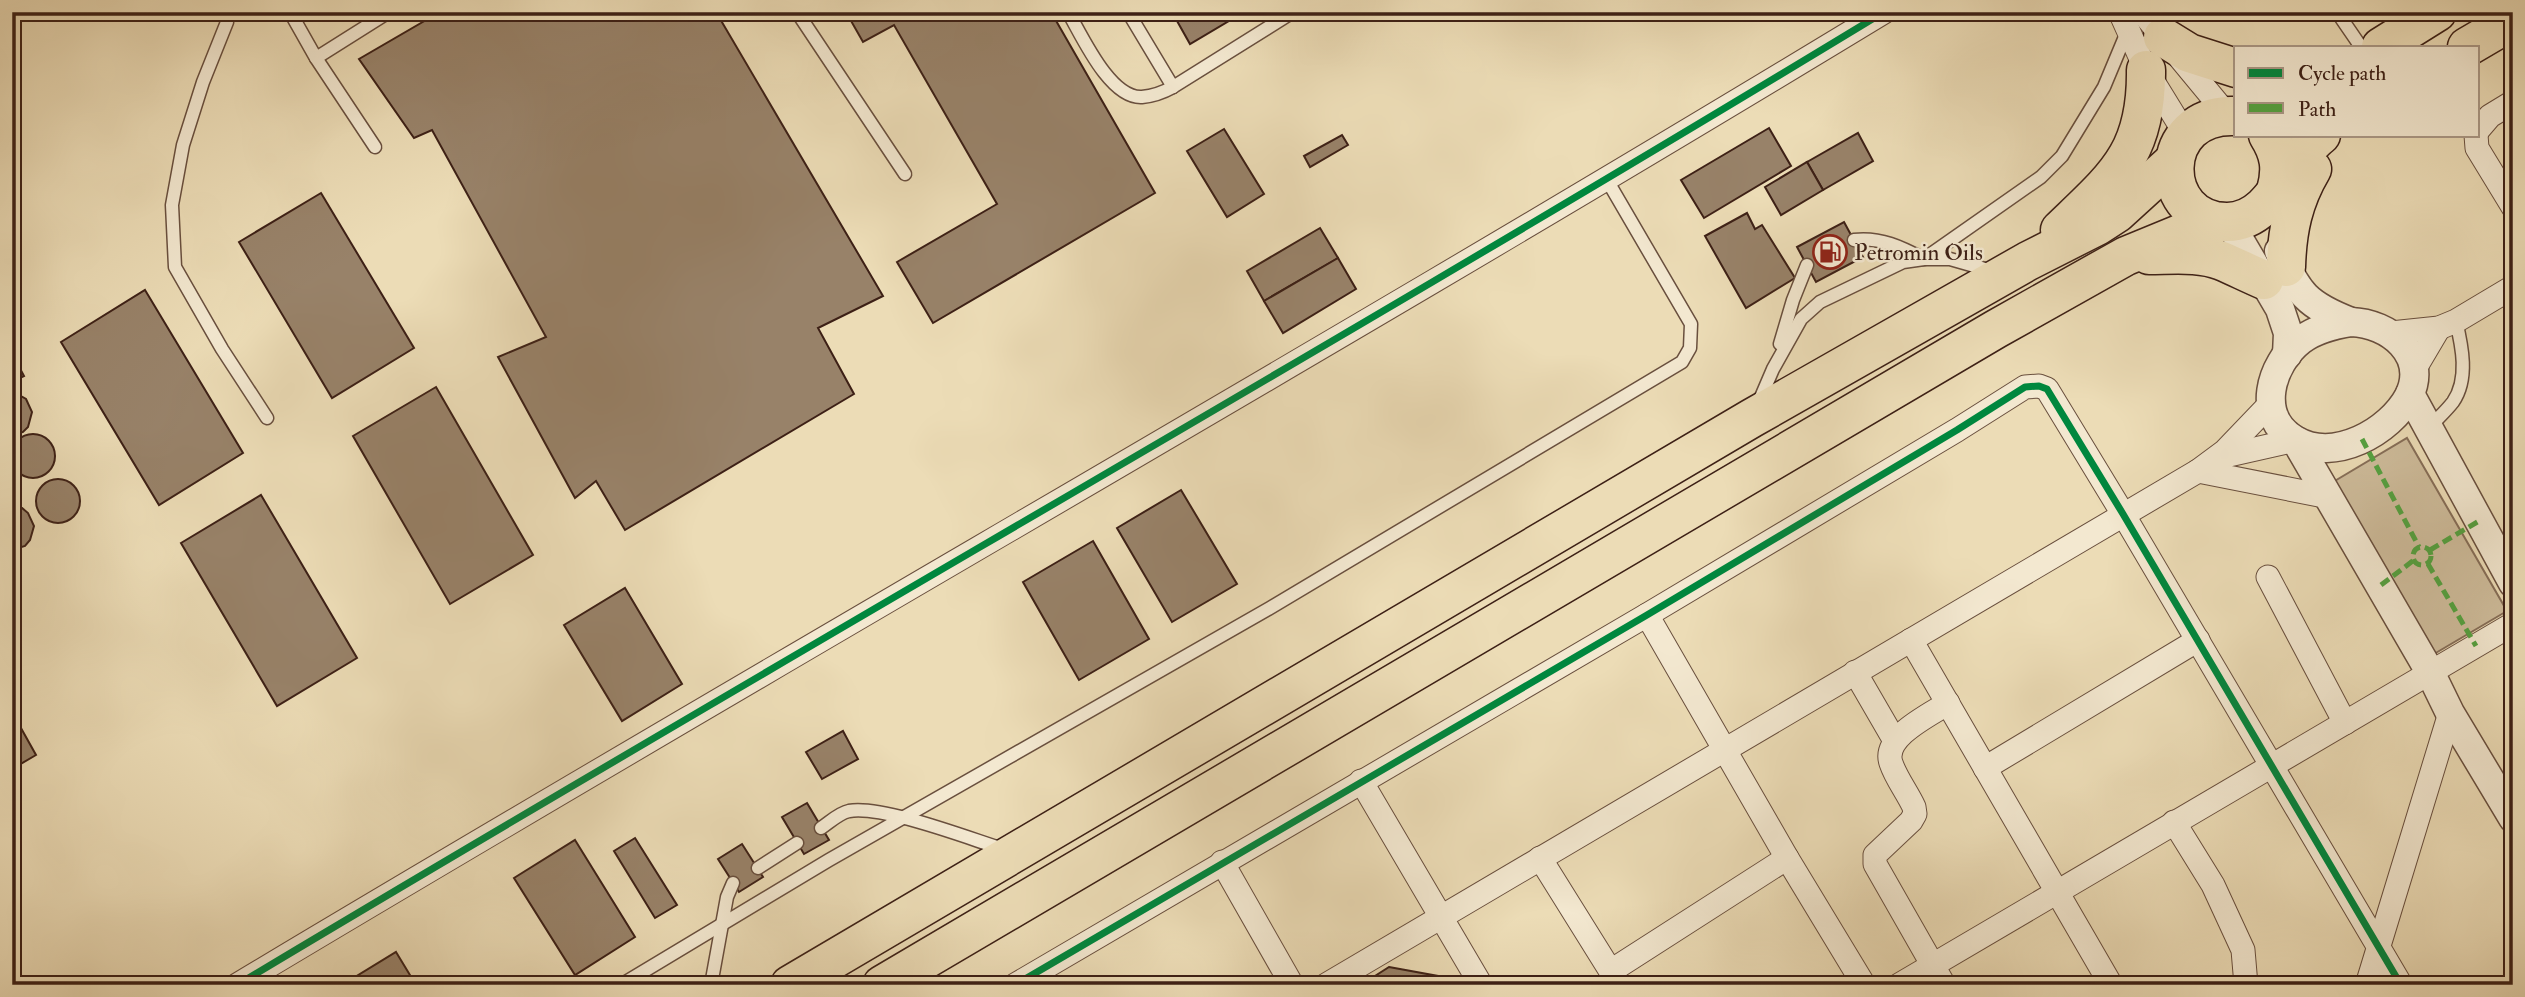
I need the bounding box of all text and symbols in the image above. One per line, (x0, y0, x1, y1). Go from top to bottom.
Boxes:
legend (2234, 46, 2480, 136)
text: Cycle path (2298, 60, 2386, 87)
text: Path (2298, 96, 2336, 123)
fuel station icon: Petromin Oils (1811, 233, 1849, 271)
place label: Petromin Oils (1854, 238, 1983, 267)

